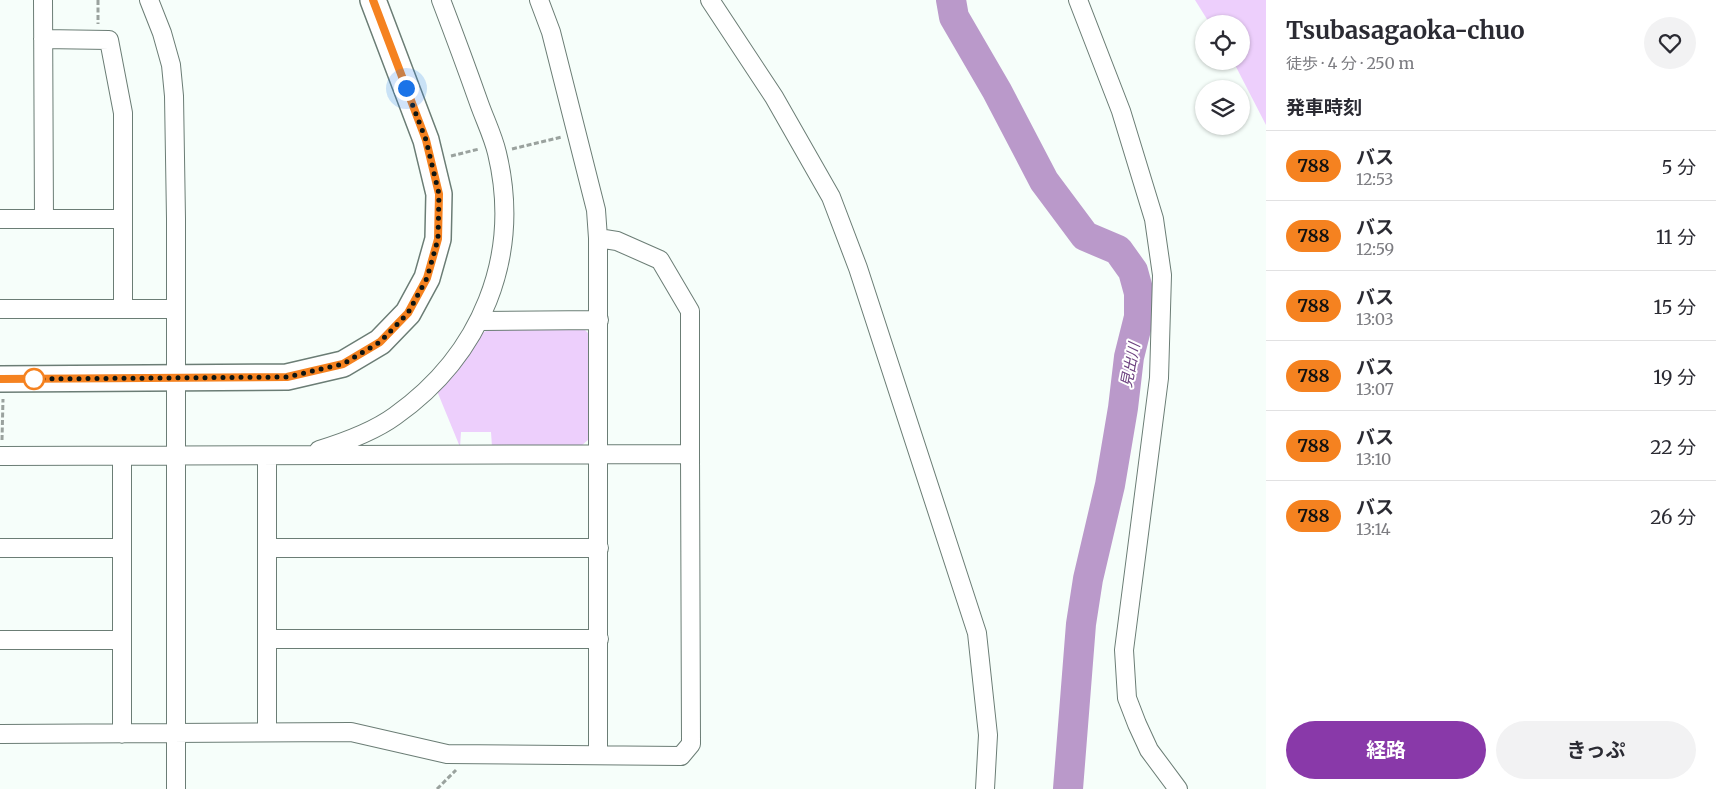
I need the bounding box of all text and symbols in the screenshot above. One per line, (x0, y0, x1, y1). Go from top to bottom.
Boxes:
map controls (1195, 15, 1250, 135)
button: locate (1195, 15, 1250, 70)
text: Tsubasagaoka-chuo (1286, 15, 1525, 46)
button: heart (1644, 17, 1696, 69)
text: 徒歩 · 4 分 · 250 m (1286, 53, 1414, 73)
your location (394, 76, 419, 101)
button: layers (1195, 80, 1250, 135)
text: 発車時刻 (1286, 95, 1362, 119)
text: バス (1356, 145, 1394, 169)
text: 788 (1297, 154, 1330, 177)
text: 5 分 (1661, 155, 1696, 179)
text: 12:53 (1356, 169, 1393, 189)
text: バス (1356, 215, 1394, 239)
text: 788 (1297, 224, 1330, 247)
text: 11 分 (1656, 225, 1696, 249)
text: 12:59 (1356, 239, 1394, 259)
text: バス (1356, 285, 1394, 309)
text: 788 (1297, 294, 1330, 317)
text: 15 分 (1653, 295, 1696, 319)
text: 13:03 (1356, 309, 1394, 329)
water label: 見出川 (1116, 339, 1144, 389)
text: バス (1356, 355, 1394, 379)
text: 788 (1297, 364, 1330, 387)
text: 19 分 (1653, 365, 1696, 389)
unlabelled marker (23, 368, 45, 390)
text: 13:07 (1356, 379, 1394, 399)
text: バス (1356, 425, 1394, 449)
text: 788 (1297, 434, 1330, 457)
text: 22 分 (1650, 435, 1696, 459)
text: 13:10 (1356, 449, 1391, 469)
text: バス (1356, 495, 1394, 519)
text: 788 (1297, 504, 1330, 527)
text: 26 分 (1650, 505, 1696, 529)
text: 13:14 (1356, 519, 1391, 539)
button: 経路 (1286, 721, 1486, 779)
button: きっぷ (1496, 721, 1696, 779)

